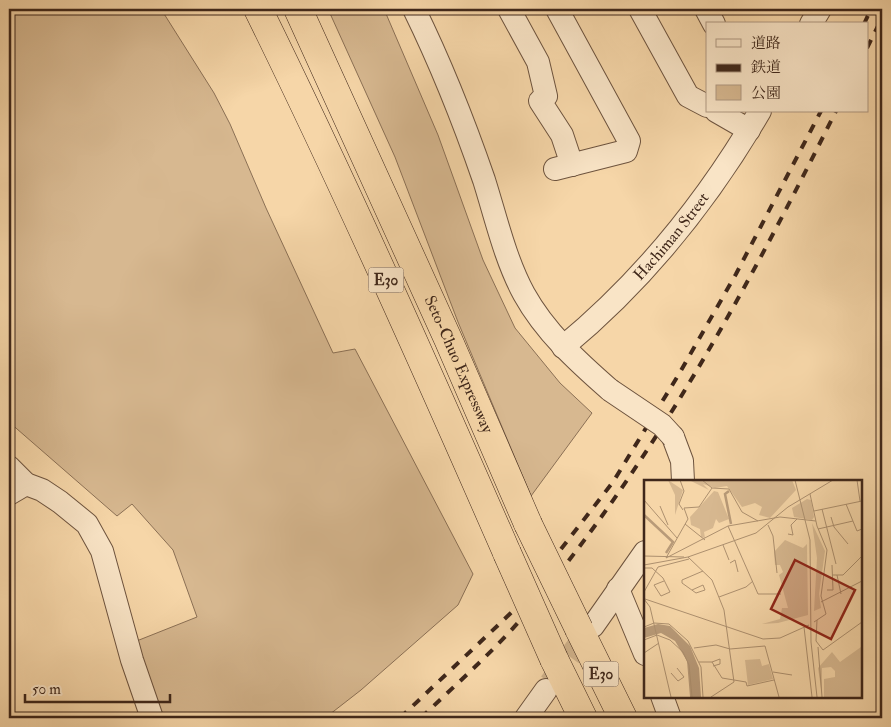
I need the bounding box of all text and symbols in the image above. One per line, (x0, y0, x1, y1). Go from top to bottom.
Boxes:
legend (706, 22, 868, 112)
text: 道路 (751, 34, 781, 53)
text: 鉄道 (751, 58, 781, 77)
text: 公園 (751, 84, 781, 103)
street label: Hachiman Street (629, 189, 713, 285)
road number: E30 (368, 268, 404, 292)
street label: Seto-Chuo Expressway (420, 292, 498, 437)
inset map (644, 480, 861, 697)
road number: E30 (584, 662, 618, 686)
scale bar (25, 672, 170, 704)
text: 50 m (32, 680, 61, 699)

